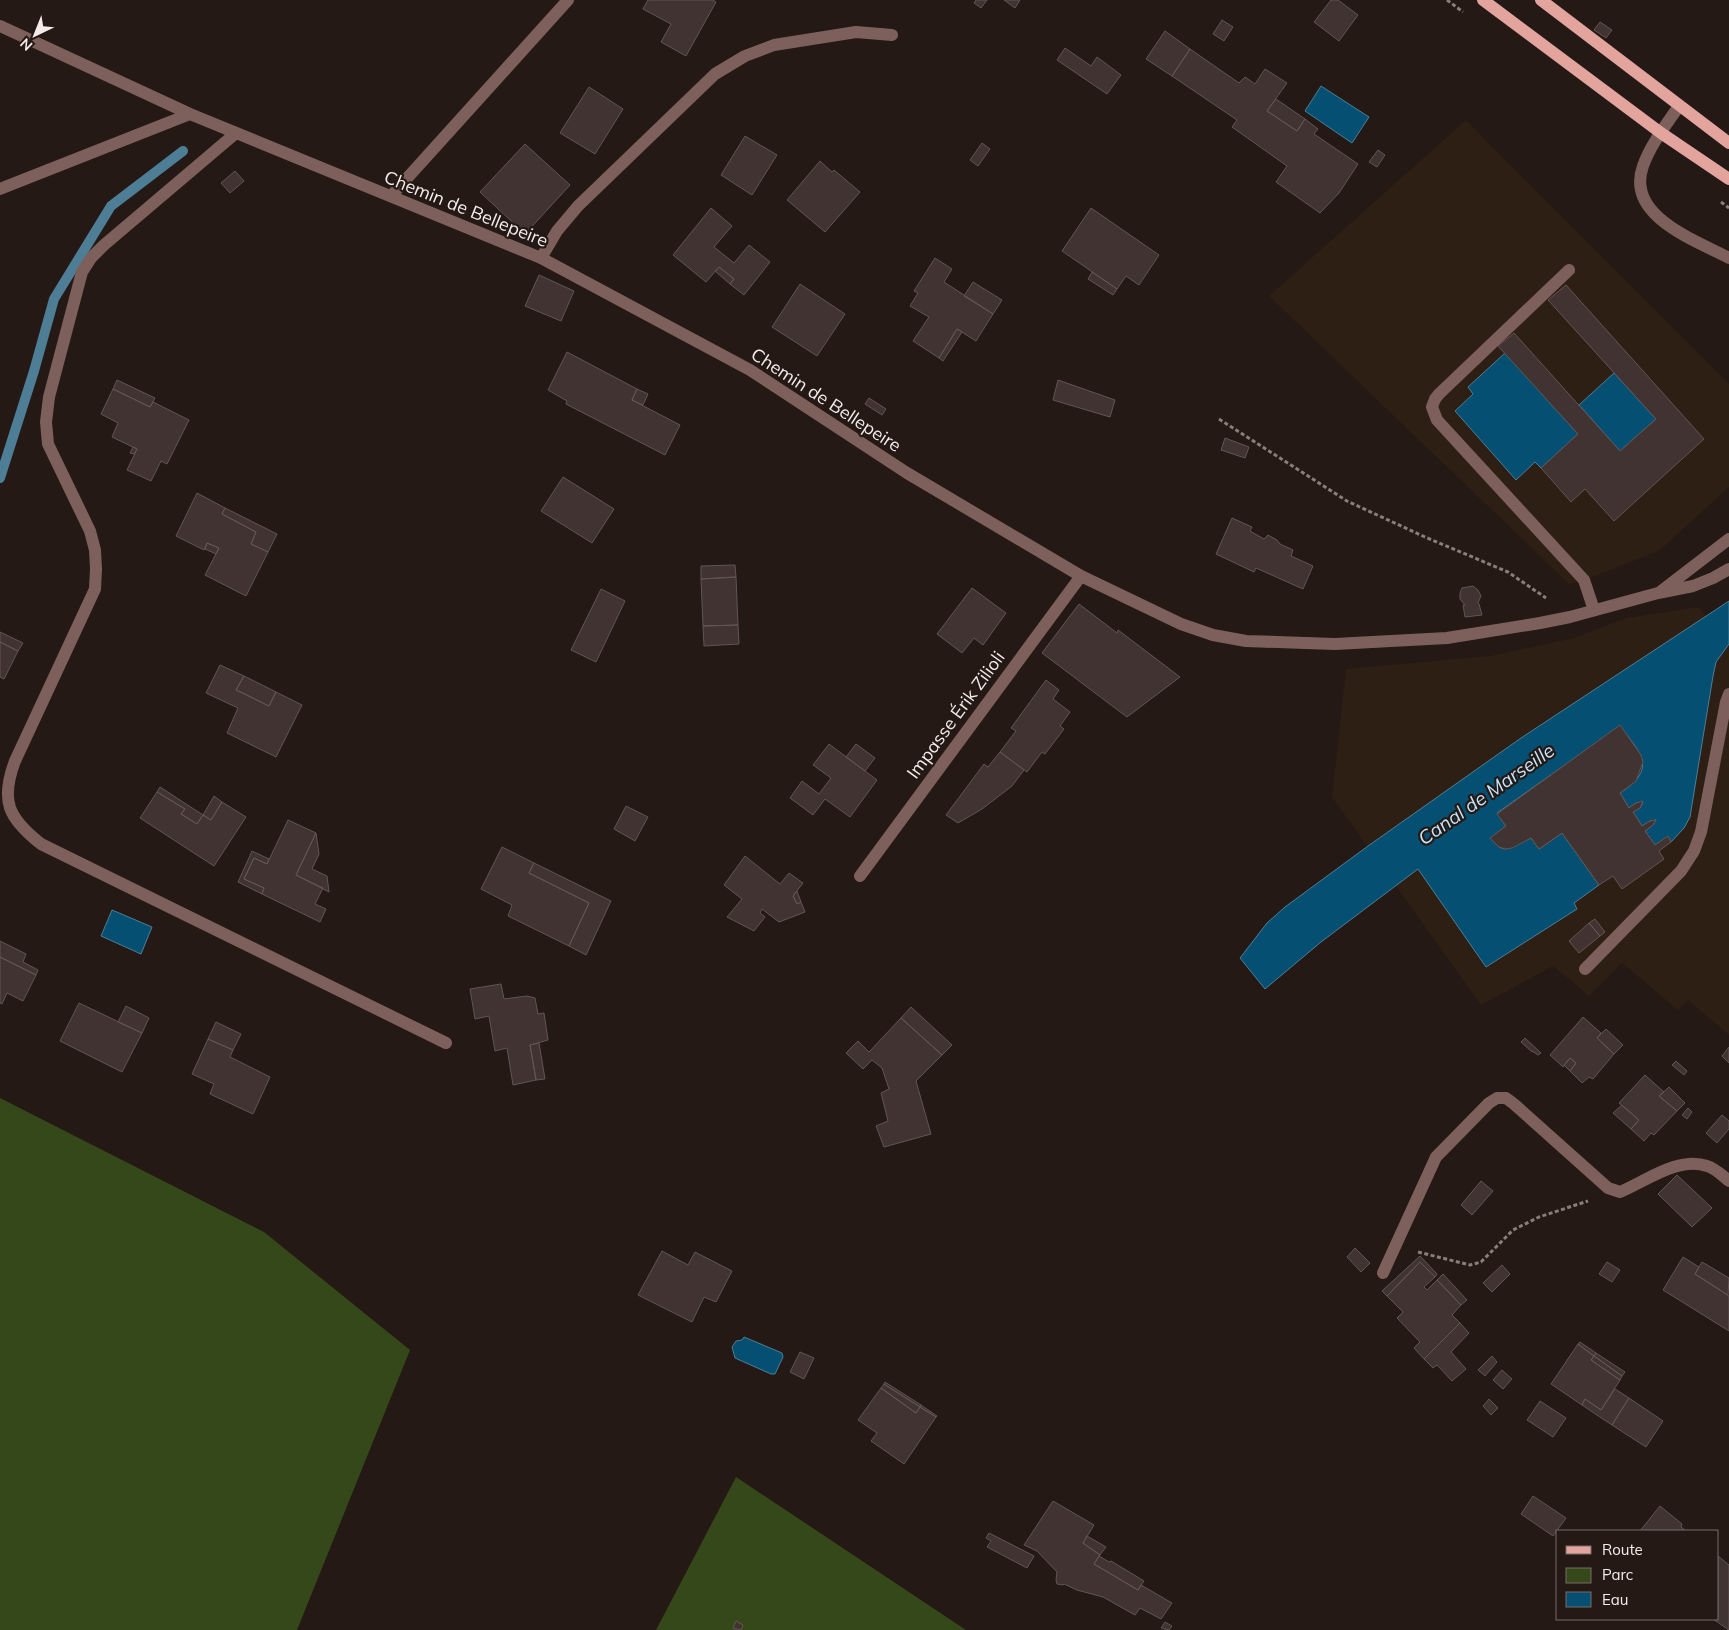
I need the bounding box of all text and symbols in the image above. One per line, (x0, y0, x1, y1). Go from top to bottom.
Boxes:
north arrow (10, 10, 60, 60)
text: N (16, 34, 36, 55)
street label: Chemin de Bellepeire (381, 165, 552, 252)
street label: Chemin de Bellepeire (747, 342, 906, 457)
street label: Impasse Érik Zilioli (902, 646, 1010, 783)
water label: Canal de Marseille (1413, 738, 1559, 850)
legend (1556, 1530, 1719, 1620)
text: Route (1602, 1540, 1643, 1559)
text: Parc (1602, 1565, 1633, 1584)
text: Eau (1602, 1590, 1628, 1609)

